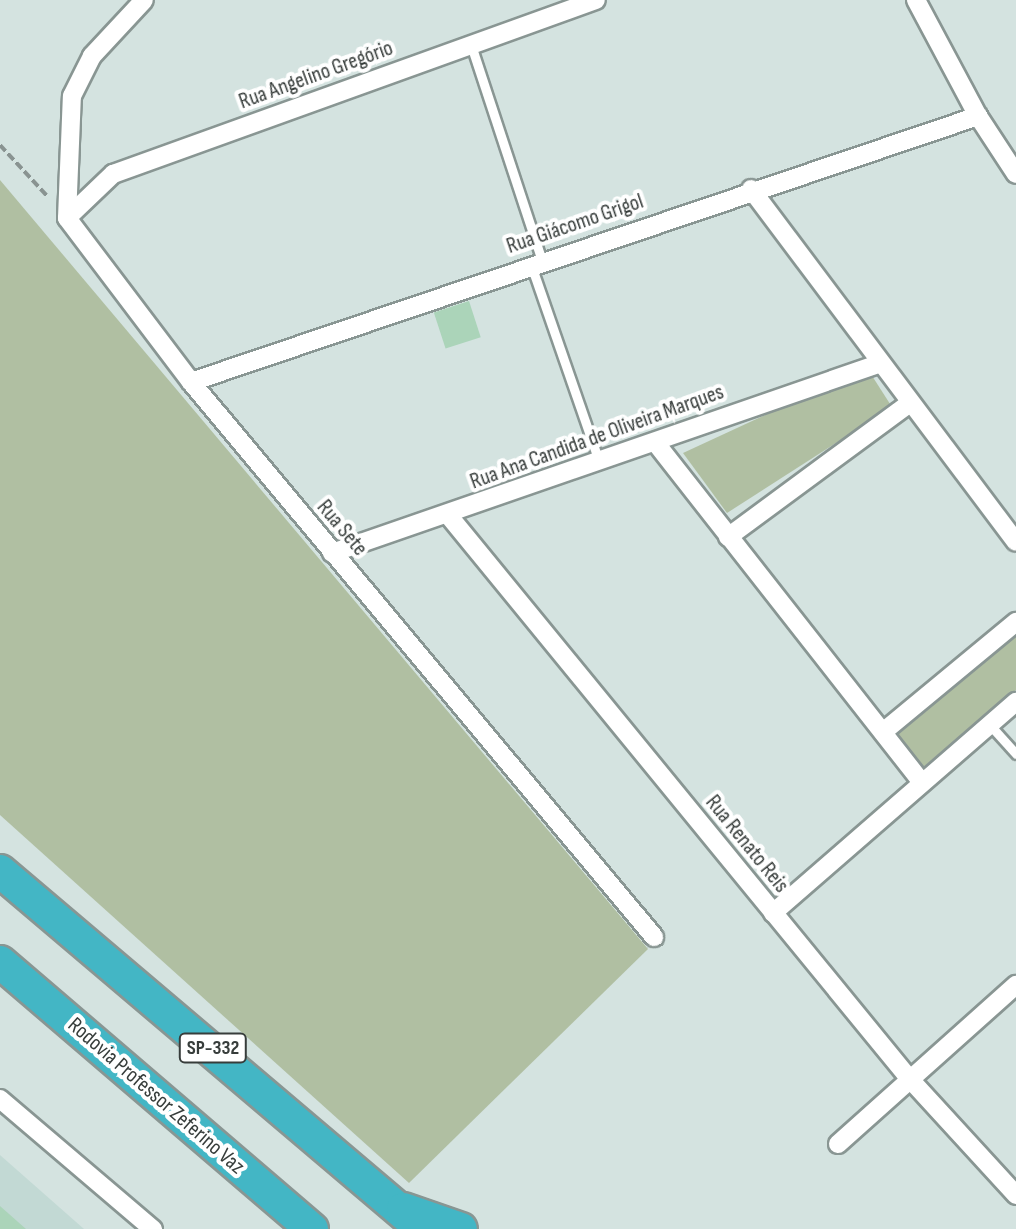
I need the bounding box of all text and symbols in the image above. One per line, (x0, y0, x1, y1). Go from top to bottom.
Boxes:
street label: Rua Angelino Gregório (235, 35, 397, 115)
street label: Rua Giácomo Grigol (503, 188, 647, 260)
street label: Rua Ana Candida de Oliveira Marques (467, 379, 727, 495)
street label: Rua Sete (311, 495, 373, 561)
street label: Rua Renato Reis (700, 790, 794, 898)
street label: Rodovia Professor Zeferino Vaz (62, 1012, 250, 1180)
road number: SP-332 (177, 1032, 249, 1064)

